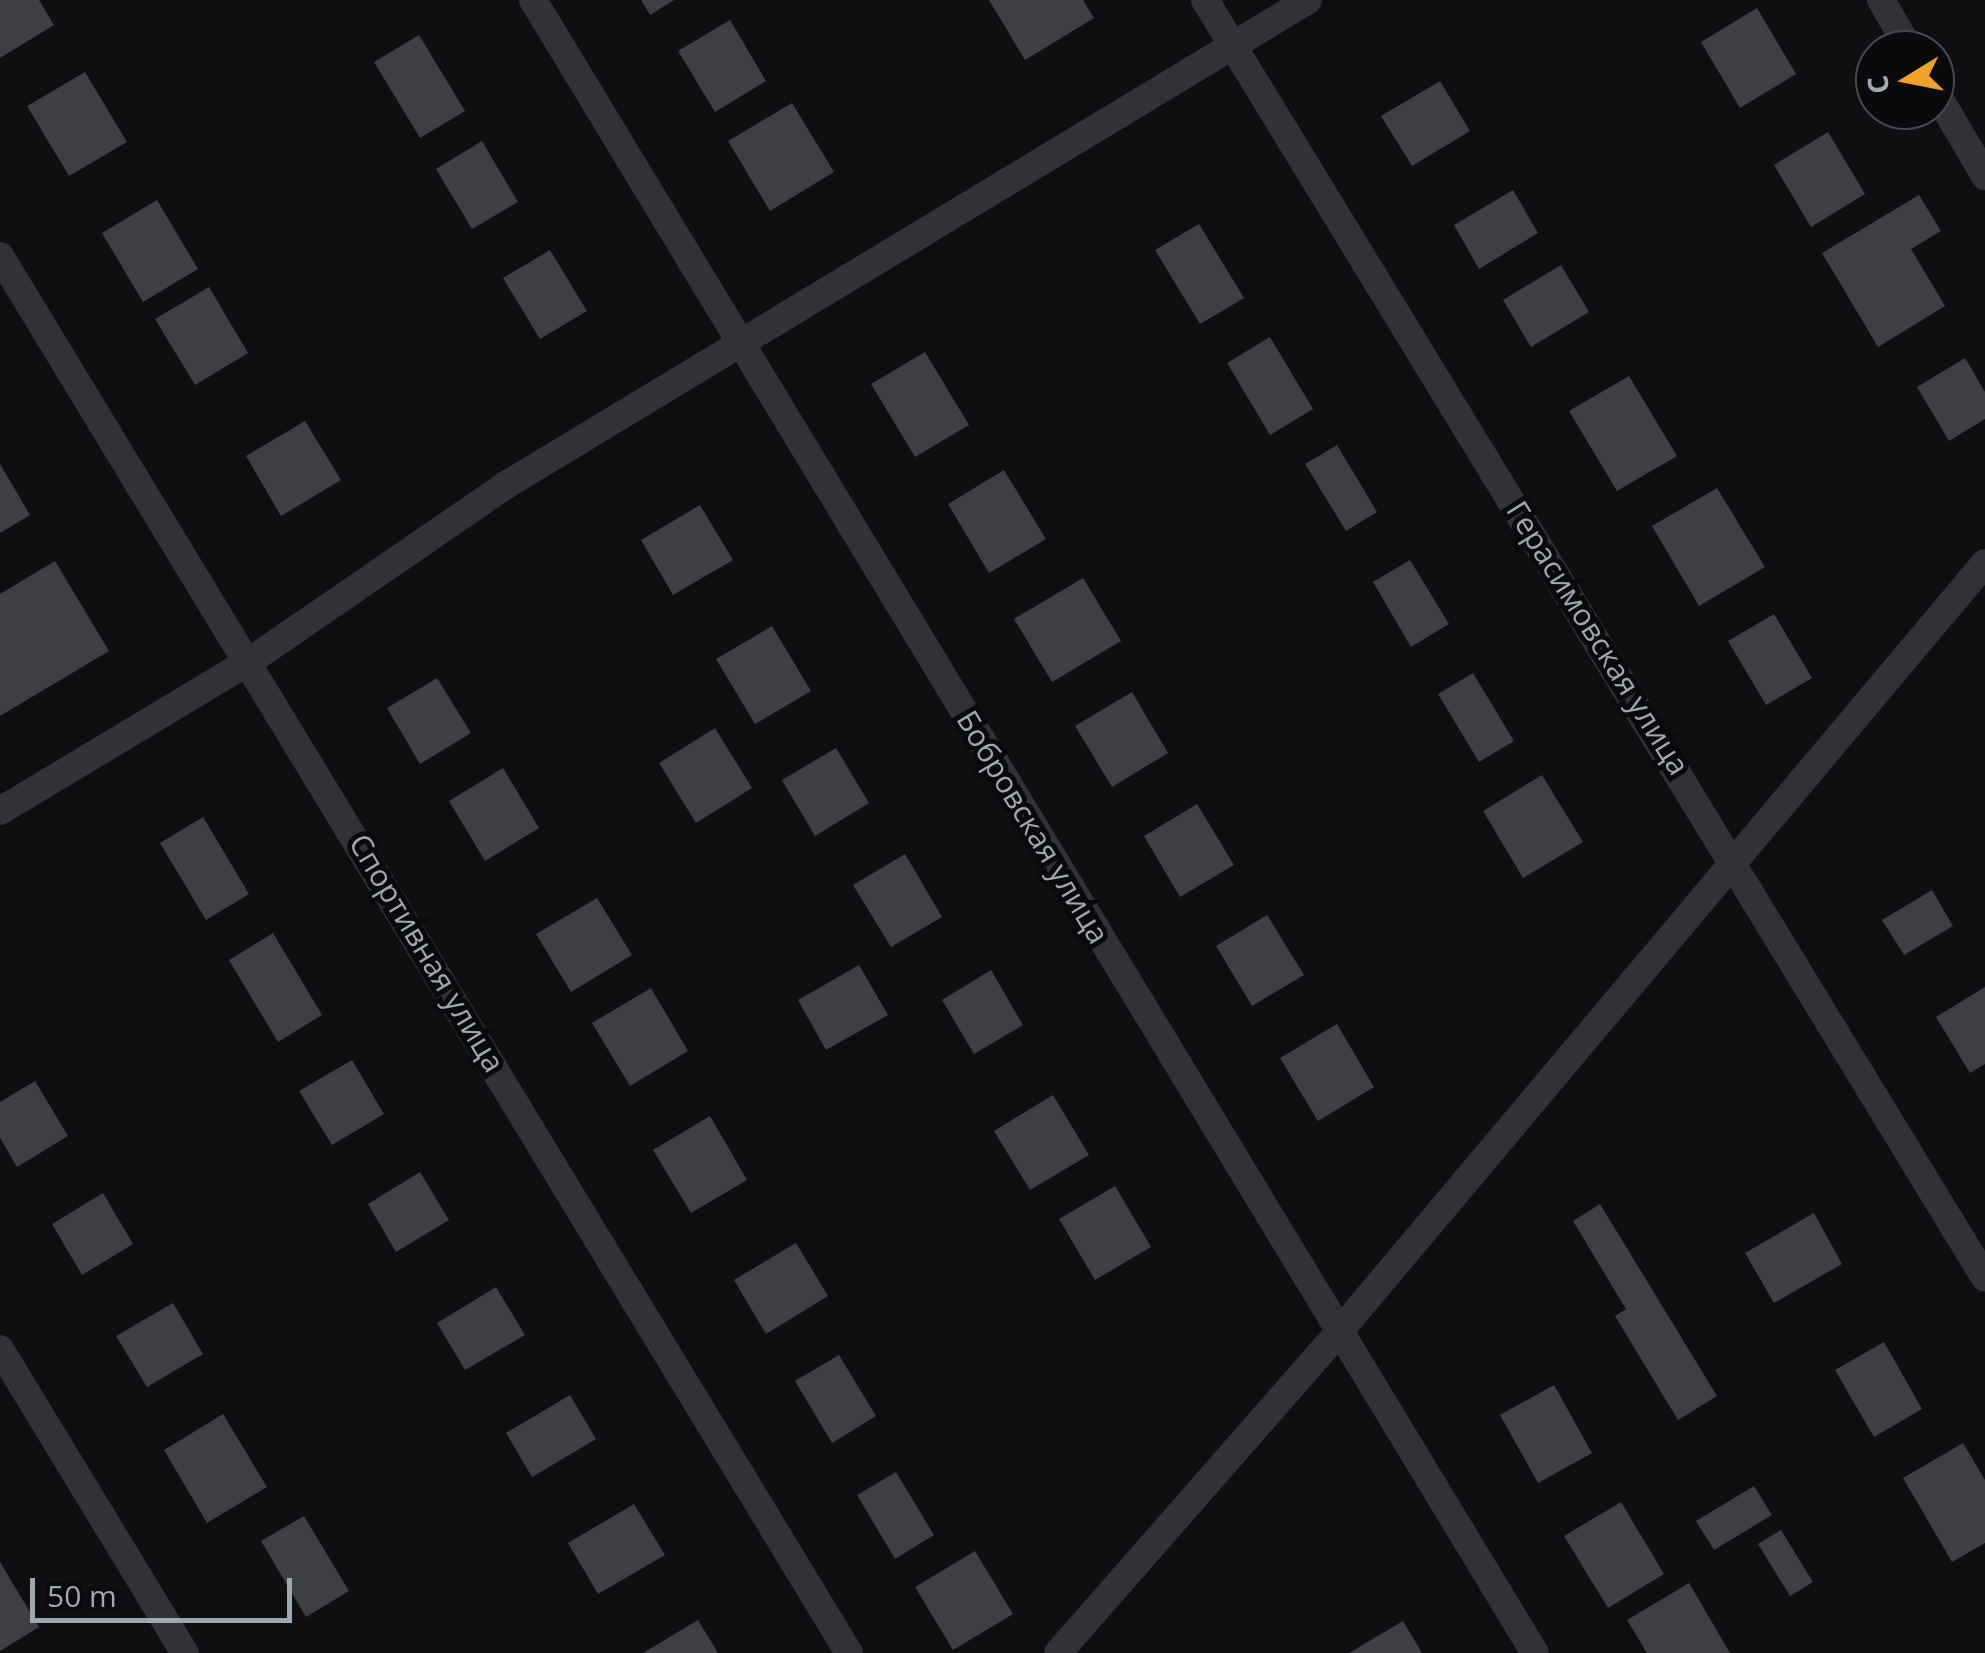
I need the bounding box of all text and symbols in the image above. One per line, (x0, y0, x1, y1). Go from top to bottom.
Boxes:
north arrow (1855, 30, 1955, 130)
text: С (1857, 73, 1898, 97)
street label: Герасимовская улица (1499, 495, 1697, 781)
street label: Бобровская улица (949, 704, 1117, 950)
street label: Спортивная улица (342, 828, 512, 1078)
scale bar (35, 1558, 298, 1620)
text: 50 m (47, 1575, 117, 1616)

